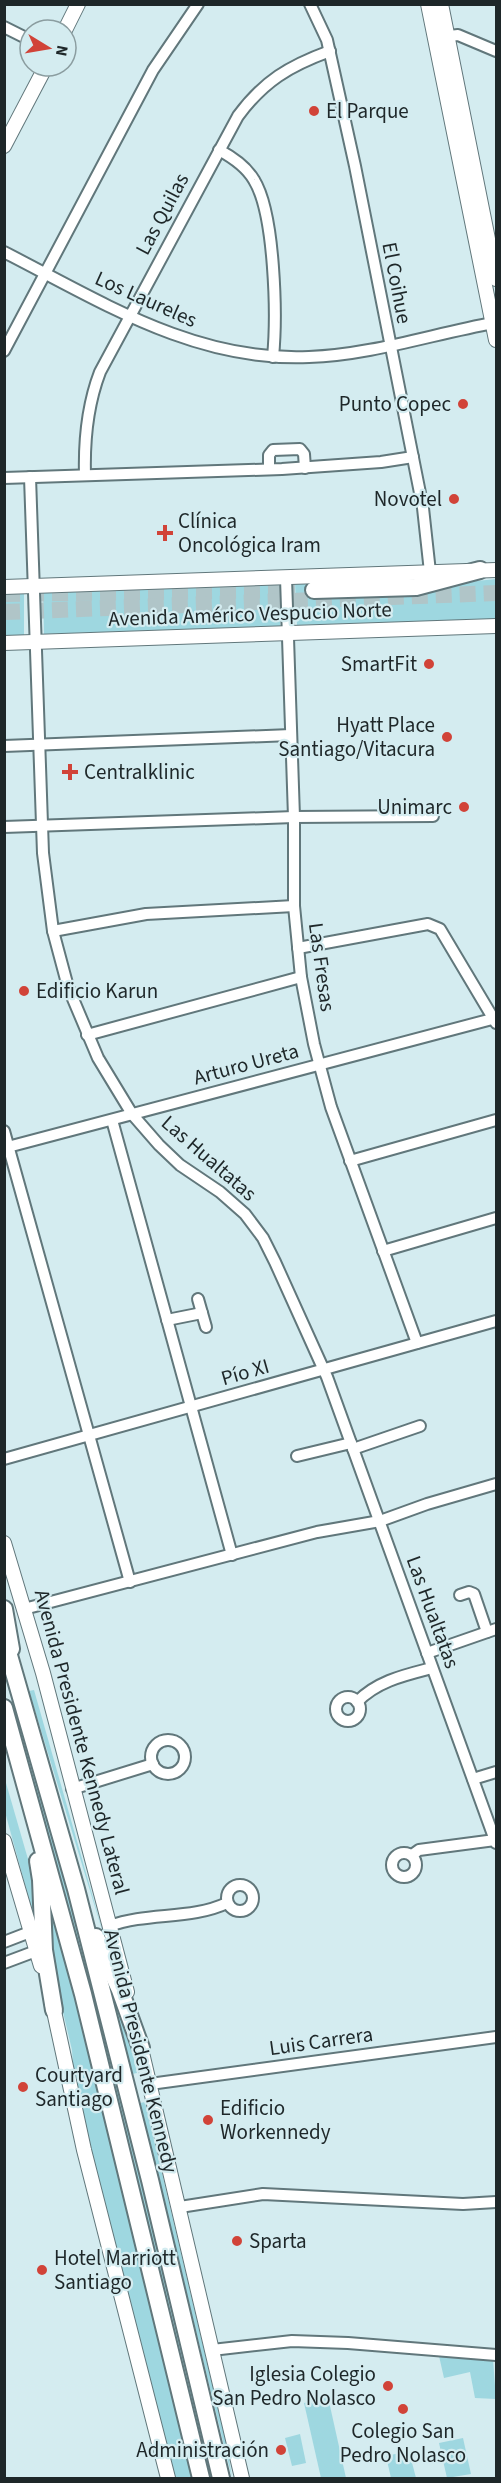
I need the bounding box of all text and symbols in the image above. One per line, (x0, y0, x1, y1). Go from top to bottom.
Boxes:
north arrow (18, 18, 78, 78)
text: N (50, 43, 74, 58)
place label: El Parque (326, 96, 409, 126)
marker: El Parque (307, 104, 321, 118)
street label: Las Quilas (128, 167, 196, 260)
street label: El Coihue (374, 240, 420, 326)
street label: Los Laureles (90, 263, 202, 335)
place label: Punto Copec (339, 389, 451, 419)
marker: Punto Copec (456, 397, 470, 411)
place label: Novotel (374, 484, 442, 514)
marker: Novotel (447, 492, 461, 506)
place label: Clínica Oncológica Iram (178, 506, 321, 560)
marker: Clínica Oncológica Iram (156, 524, 174, 542)
street label: Avenida Américo Vespucio Norte (108, 594, 392, 634)
place label: SmartFit (341, 649, 417, 679)
marker: SmartFit (422, 657, 436, 671)
place label: Hyatt Place Santiago/Vitacura (278, 710, 435, 764)
marker: Hyatt Place Santiago/Vitacura (440, 730, 454, 744)
place label: Centralklinic (84, 757, 195, 787)
marker: Centralklinic (61, 763, 79, 781)
place label: Unimarc (377, 792, 452, 822)
marker: Unimarc (457, 800, 471, 814)
street label: Las Fresas (301, 921, 343, 1014)
place label: Edificio Karun (36, 976, 158, 1006)
marker: Edificio Karun (17, 984, 31, 998)
street label: Arturo Ureta (190, 1036, 302, 1092)
street label: Las Hualtatas (155, 1108, 263, 1208)
street label: Pío XI (217, 1351, 273, 1393)
street label: Las Hualtatas (399, 1552, 467, 1673)
street label: Avenida Presidente Kennedy Lateral (27, 1586, 137, 1898)
street label: Avenida Presidente Kennedy (96, 1926, 186, 2176)
street label: Luis Carrera (267, 2019, 375, 2063)
place label: Courtyard Santiago (35, 2060, 123, 2114)
marker: Courtyard Santiago (16, 2080, 30, 2094)
place label: Edificio Workennedy (220, 2093, 331, 2147)
marker: Edificio Workennedy (201, 2113, 215, 2127)
place label: Sparta (249, 2226, 307, 2256)
marker: Sparta (230, 2234, 244, 2248)
place label: Hotel Marriott Santiago (54, 2243, 176, 2297)
marker: Hotel Marriott Santiago (35, 2263, 49, 2277)
place label: Iglesia Colegio San Pedro Nolasco (212, 2359, 376, 2413)
marker: Iglesia Colegio San Pedro Nolasco (381, 2379, 395, 2393)
marker: Colegio San Pedro Nolasco (396, 2402, 410, 2416)
place label: Colegio San Pedro Nolasco (340, 2416, 466, 2470)
place label: Administración (136, 2435, 269, 2465)
marker: Administración (274, 2443, 288, 2457)

